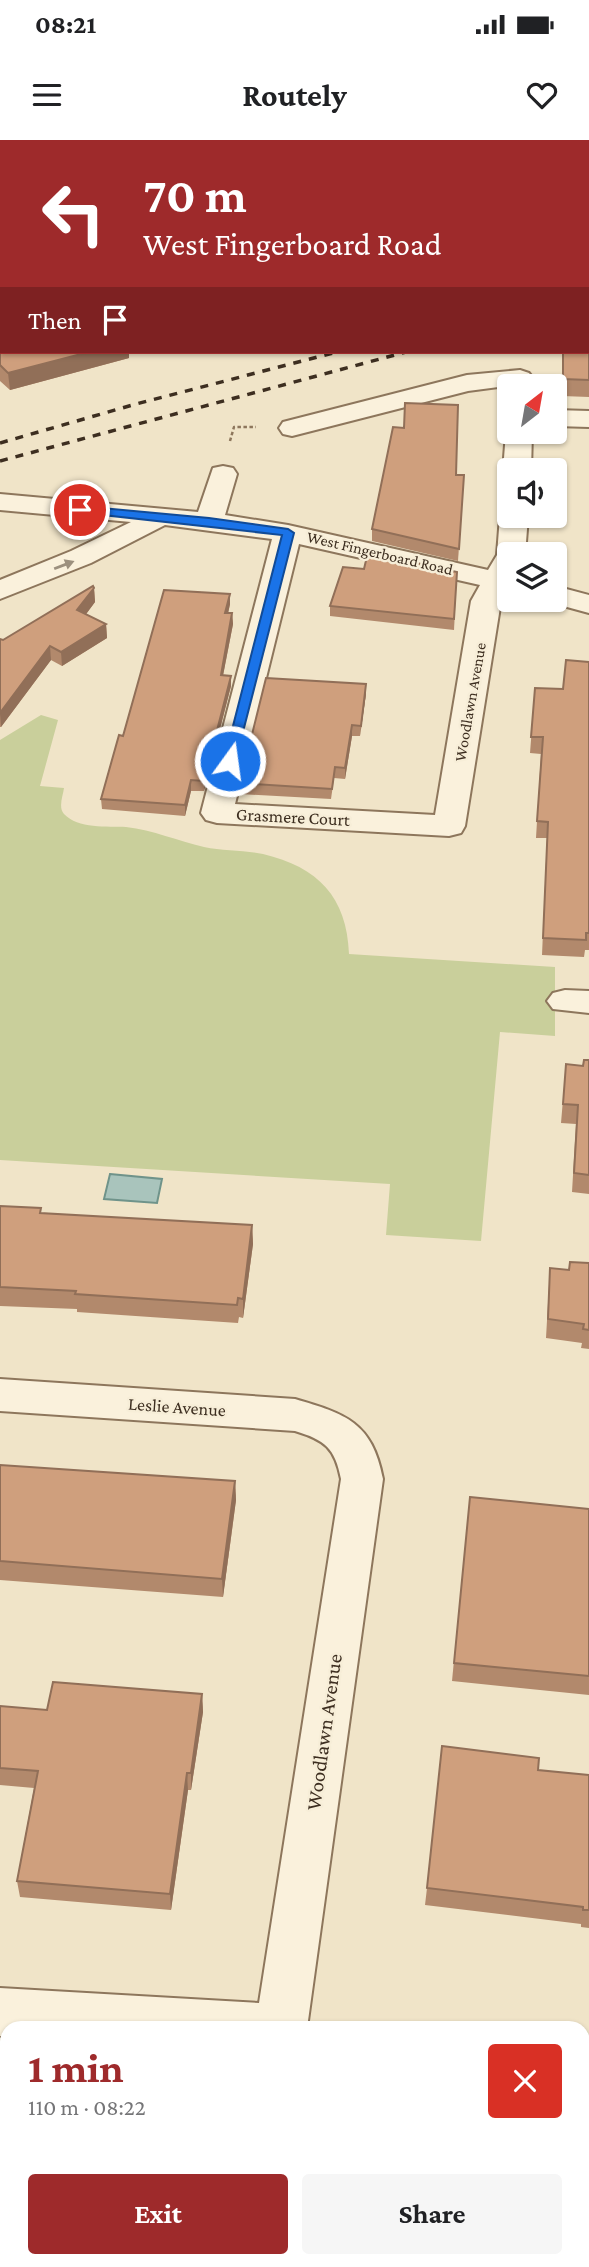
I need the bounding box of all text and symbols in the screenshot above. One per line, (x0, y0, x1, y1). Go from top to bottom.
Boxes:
text: 08:21 (35, 10, 96, 39)
icon: menu (28, 76, 66, 114)
icon: heart (523, 76, 561, 114)
text: Routely (242, 77, 347, 113)
icon: left (28, 168, 119, 259)
text: 70 m (143, 168, 247, 223)
text: West Fingerboard Road (143, 226, 442, 262)
icon: arrive (96, 301, 134, 339)
text: Then (28, 306, 82, 335)
north arrow (497, 374, 567, 444)
map controls (497, 374, 567, 612)
button: sound (497, 458, 567, 528)
pin (50, 480, 110, 540)
icon: arrive (61, 491, 99, 529)
street label: West Fingerboard Road (305, 528, 455, 579)
button: layers (497, 542, 567, 612)
one-way arrow (53, 559, 74, 570)
street label: Woodlawn Avenue (451, 641, 489, 763)
position arrow (193, 724, 267, 798)
street label: Grasmere Court (236, 804, 351, 830)
street label: Leslie Avenue (128, 1394, 227, 1420)
street label: Woodlawn Avenue (301, 1652, 347, 1812)
text: 1 min (28, 2044, 124, 2091)
button: close (488, 2044, 562, 2118)
text: 110 m · 08:22 (28, 2094, 146, 2120)
button: Exit (28, 2174, 288, 2254)
button: Share (302, 2174, 562, 2254)

